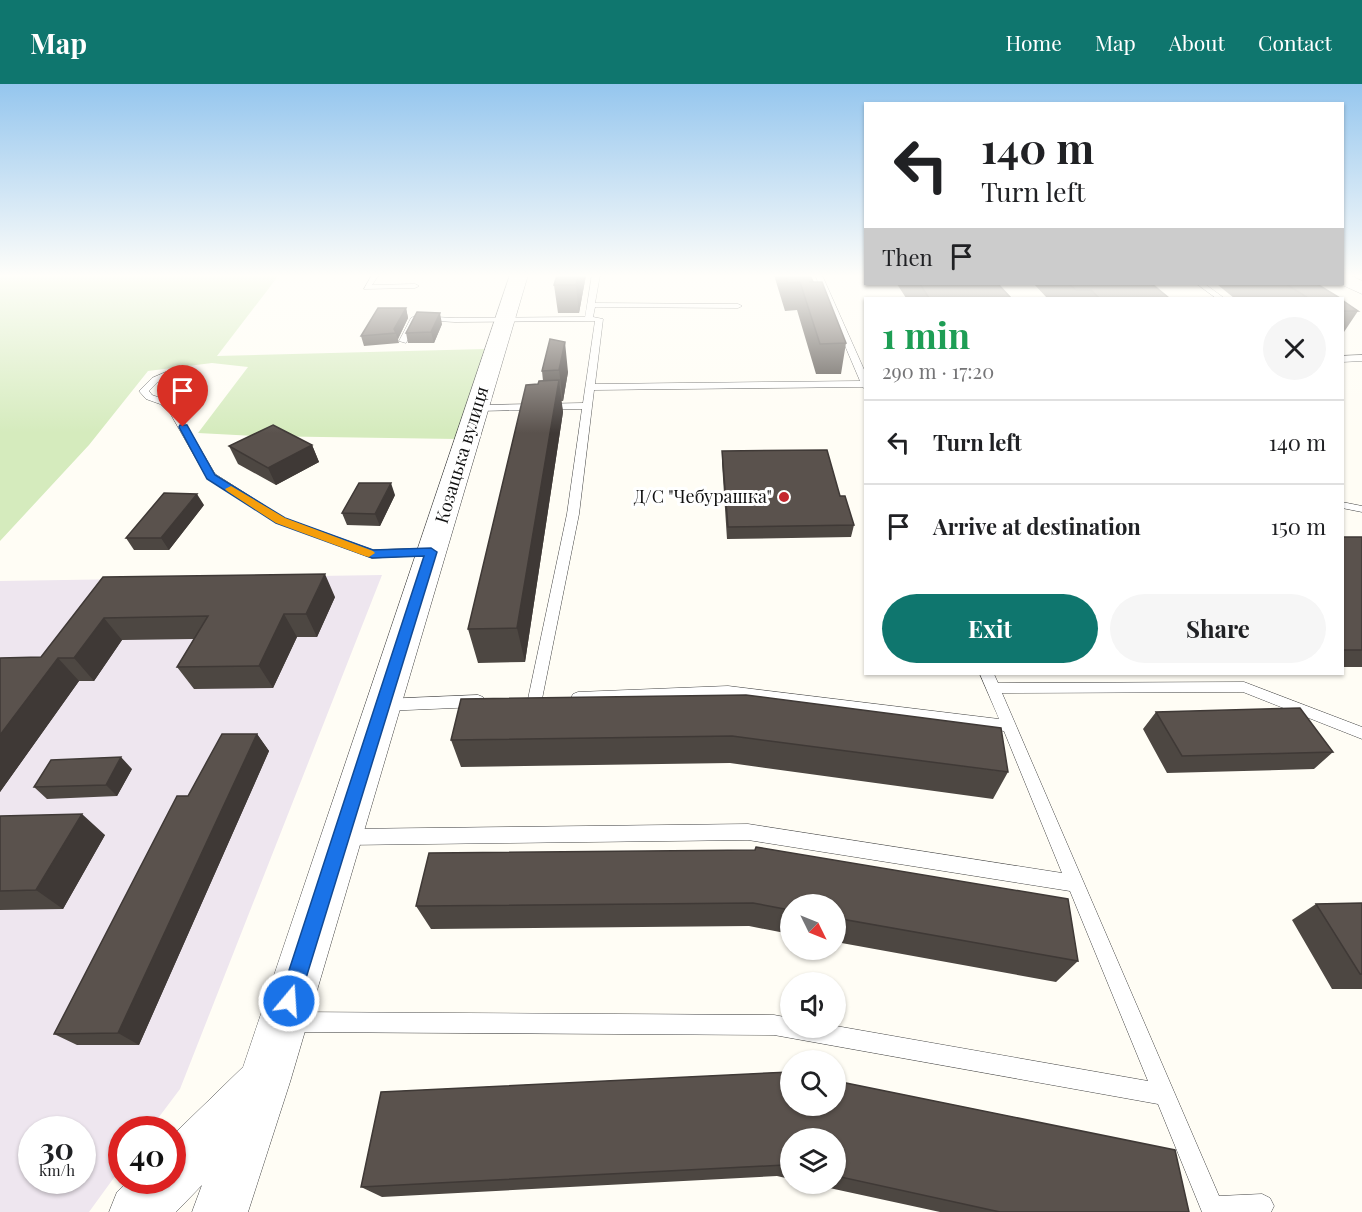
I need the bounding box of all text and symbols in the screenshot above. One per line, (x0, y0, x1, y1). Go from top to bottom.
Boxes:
text: Map (30, 24, 87, 61)
text: Home (1006, 28, 1062, 56)
text: Map (1095, 28, 1136, 56)
text: About (1169, 28, 1225, 56)
text: Contact (1258, 28, 1332, 56)
text: 140 m (981, 119, 1094, 175)
icon: left (882, 126, 960, 204)
text: Turn left (981, 173, 1085, 209)
icon: arrive (945, 240, 978, 273)
text: Then (882, 242, 933, 272)
text: 1 min (882, 310, 970, 358)
button: close (1263, 317, 1326, 380)
text: 290 m · 17:20 (882, 357, 994, 384)
pin (157, 365, 208, 427)
icon: arrive (166, 374, 199, 407)
street label: Козацька вулиця (429, 383, 493, 526)
icon: left (882, 426, 915, 459)
text: Turn left (933, 427, 1022, 457)
text: 140 m (1269, 427, 1326, 457)
place label: Д/С "Чебурашка" (634, 484, 772, 508)
marker: Д/С "Чебурашка" (777, 490, 791, 504)
icon: arrive (882, 510, 915, 543)
text: Arrive at destination (933, 511, 1141, 541)
text: 150 m (1271, 511, 1326, 541)
button: Exit (882, 594, 1098, 663)
button: Share (1110, 594, 1326, 663)
north arrow (780, 894, 846, 960)
map controls (780, 894, 846, 1194)
position arrow (257, 969, 321, 1033)
button: sound (780, 972, 846, 1038)
button: search (780, 1050, 846, 1116)
speed limit sign: 40 (108, 1116, 186, 1194)
text: 30 (40, 1128, 74, 1168)
button: layers (780, 1128, 846, 1194)
text: km/h (39, 1160, 75, 1180)

